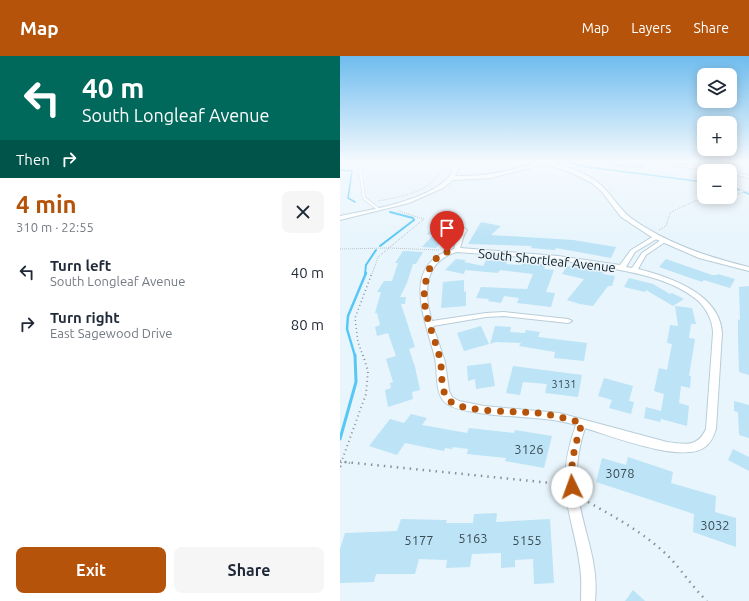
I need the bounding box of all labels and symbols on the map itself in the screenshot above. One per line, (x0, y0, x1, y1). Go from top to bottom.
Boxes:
pin (430, 211, 464, 252)
street label: South Shortleaf Avenue (478, 246, 616, 274)
house number: 3131 (552, 378, 576, 390)
house number: 3126 (514, 442, 544, 456)
position arrow (551, 466, 593, 508)
house number: 3078 (605, 466, 635, 480)
house number: 3032 (700, 518, 730, 532)
house number: 5163 (458, 531, 488, 545)
house number: 5177 (404, 533, 434, 547)
house number: 5155 (512, 533, 542, 547)

